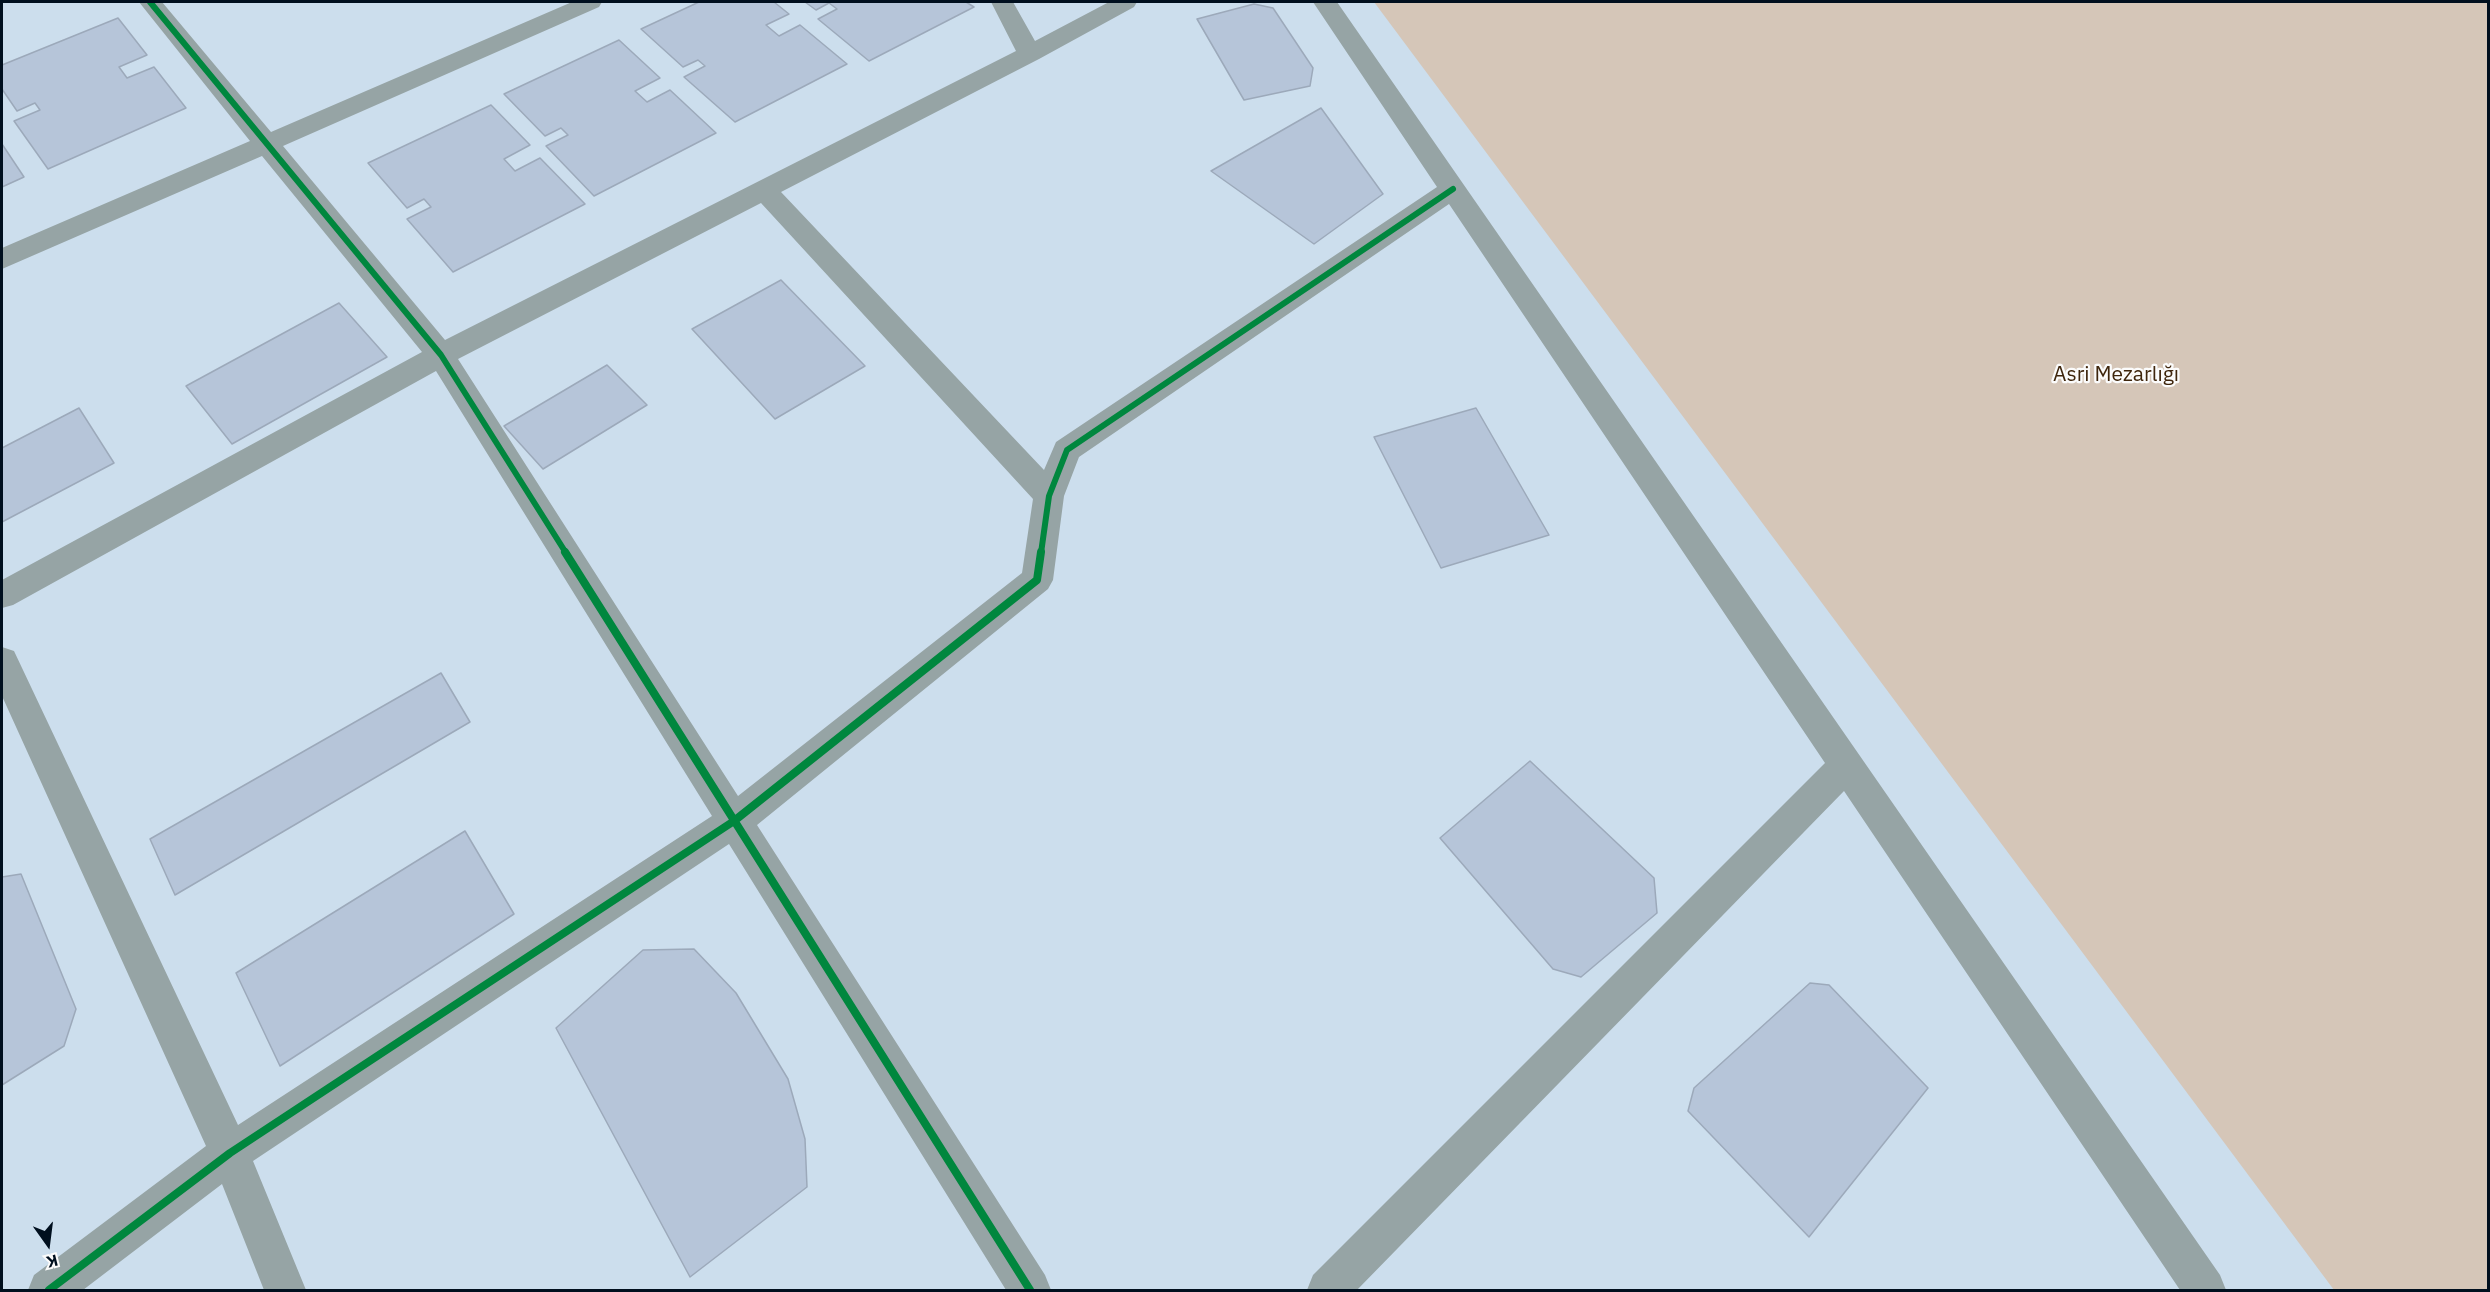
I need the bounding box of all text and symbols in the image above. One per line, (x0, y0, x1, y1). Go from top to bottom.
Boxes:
park label: Asri Mezarlığı (2053, 362, 2179, 388)
north arrow (18, 1214, 78, 1274)
text: K (45, 1250, 60, 1273)

